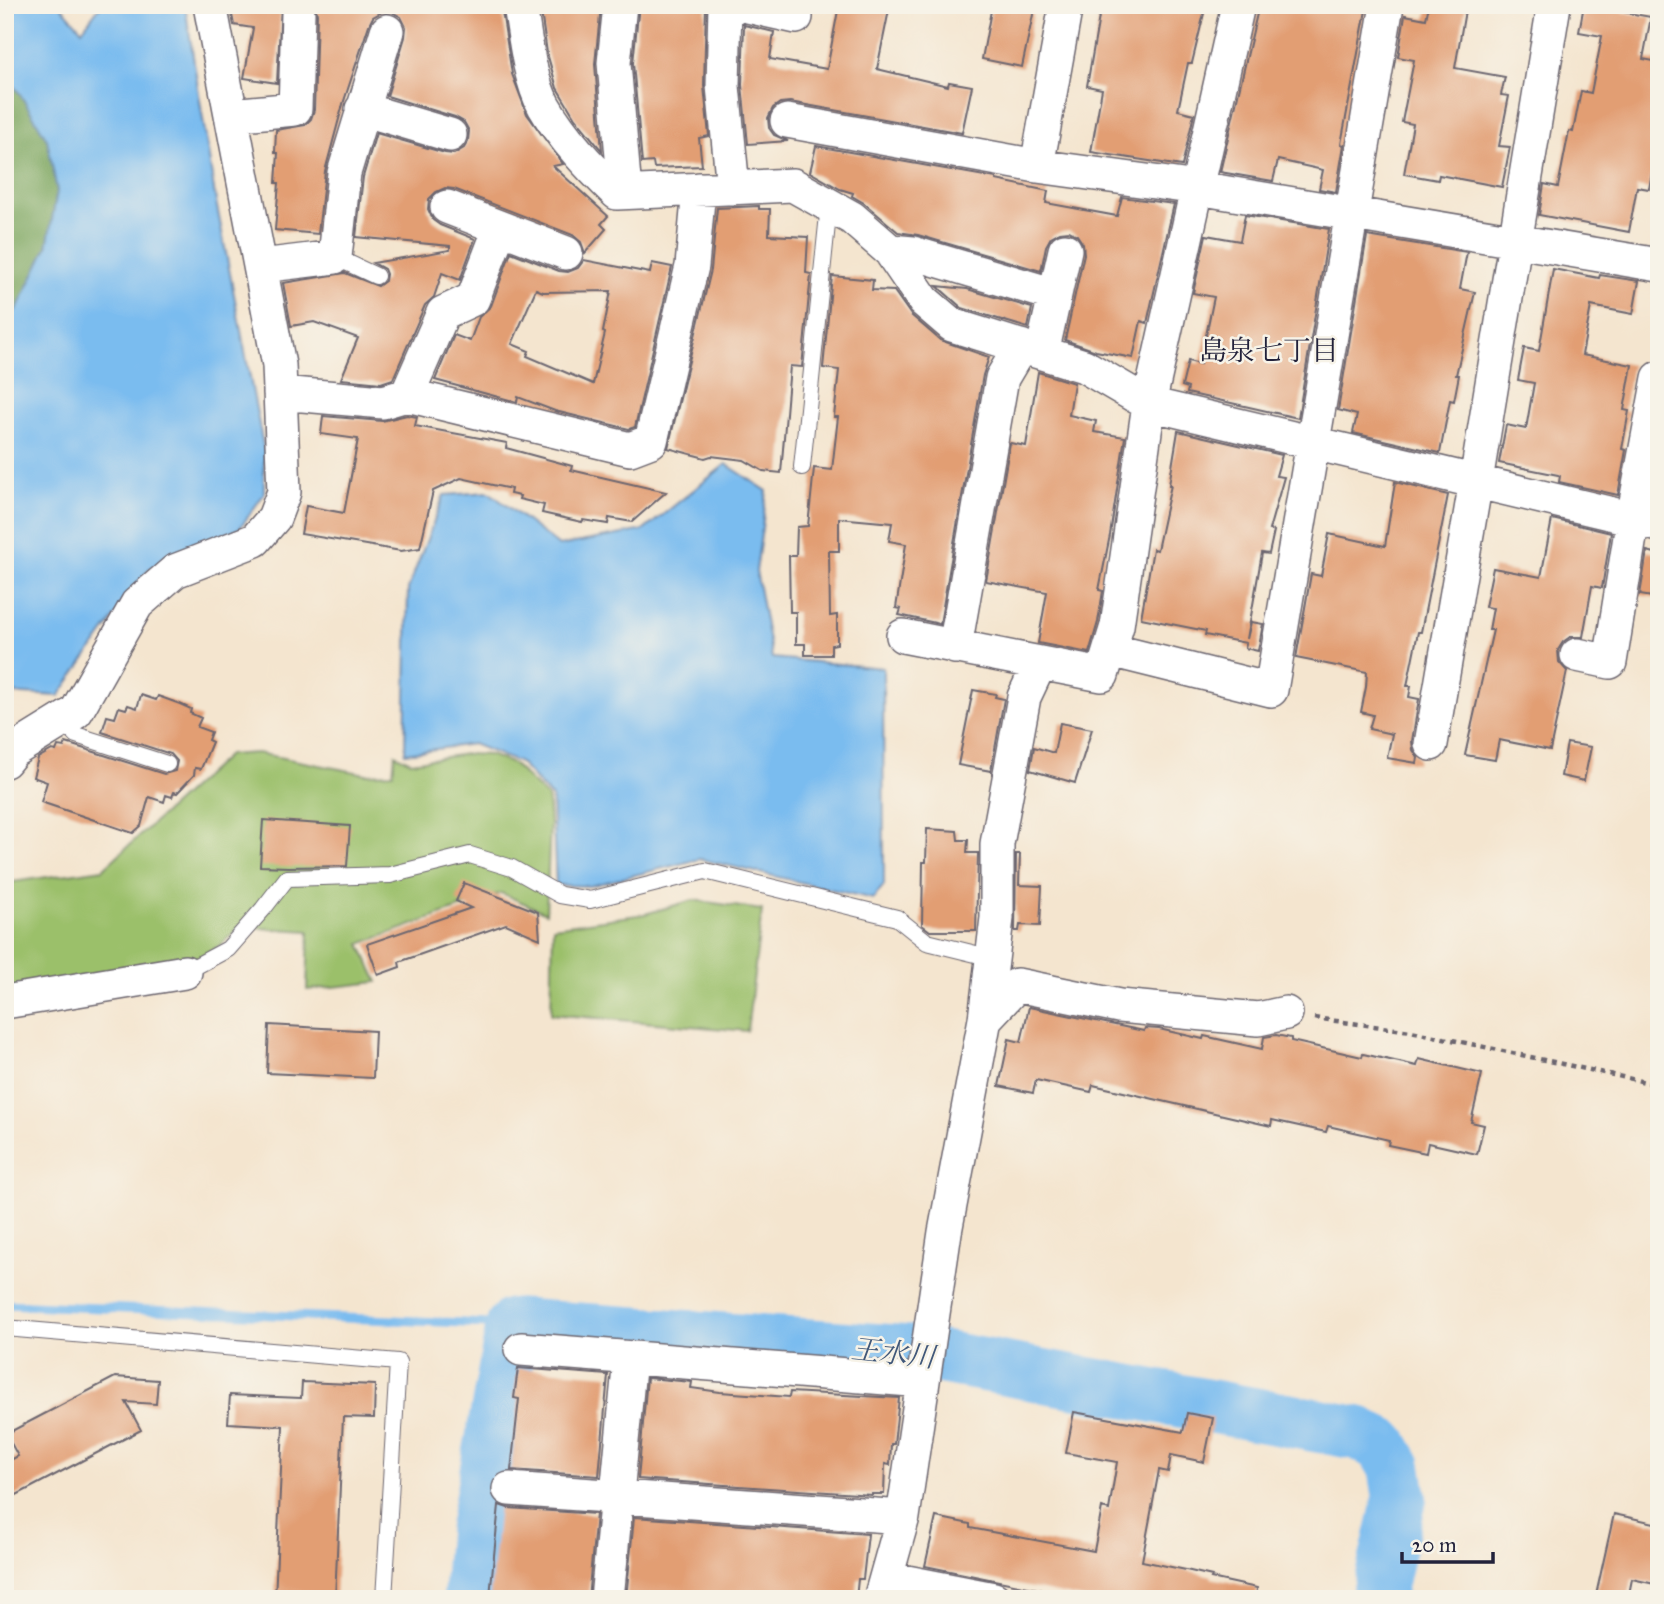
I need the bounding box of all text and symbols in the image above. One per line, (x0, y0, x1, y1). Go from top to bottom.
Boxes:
district label: 島泉七丁目 (1199, 333, 1339, 368)
water label: 王水川 (849, 1331, 940, 1375)
scale bar (1402, 1520, 1492, 1564)
text: 20 m (1412, 1532, 1457, 1558)

